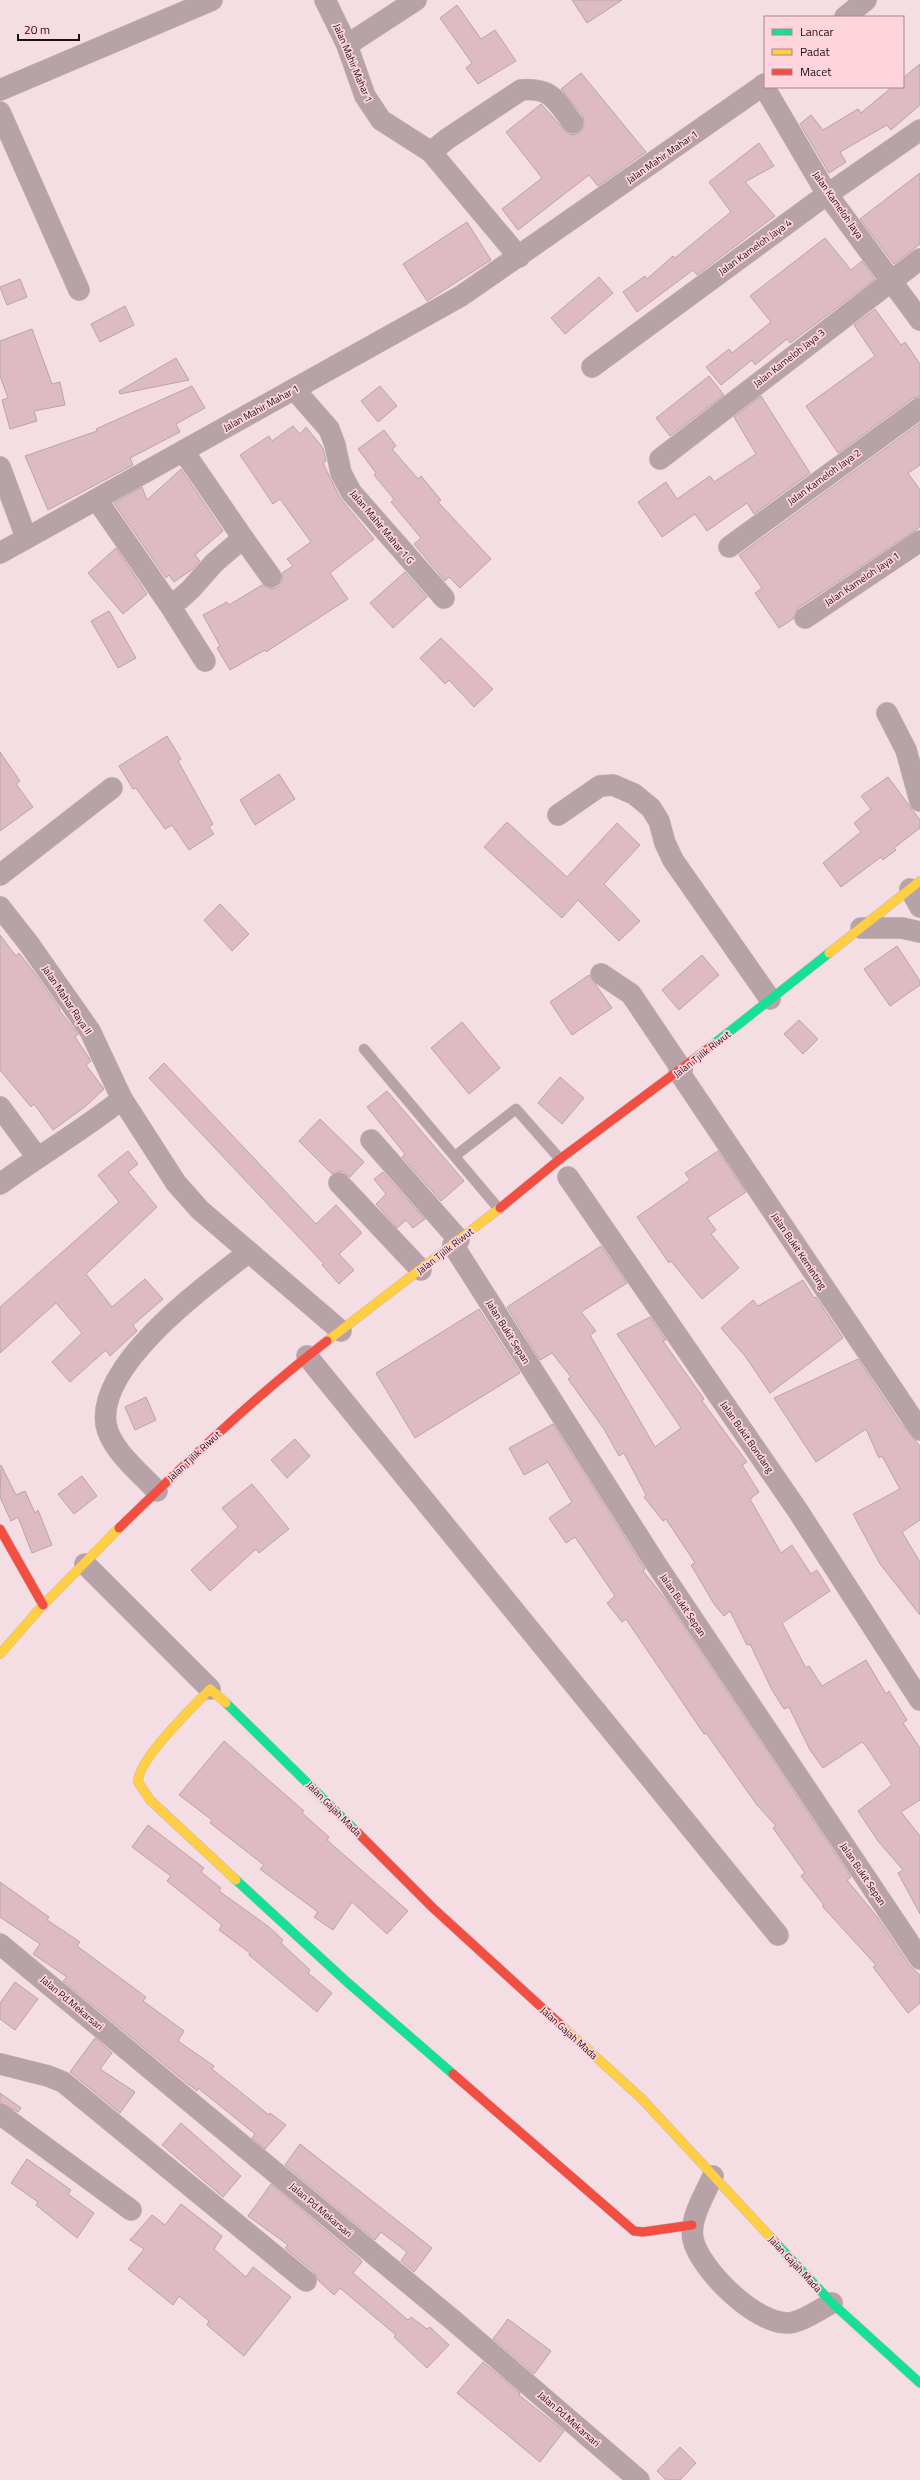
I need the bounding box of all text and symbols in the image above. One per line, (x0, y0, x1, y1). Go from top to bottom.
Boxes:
scale bar (18, 16, 79, 42)
legend (764, 16, 904, 88)
text: 20 m (24, 20, 50, 39)
street label: Jalan Mahir Mahar 1 (330, 21, 376, 105)
text: Lancar (800, 22, 834, 41)
text: Padat (800, 42, 830, 61)
text: Macet (800, 62, 832, 81)
street label: Jalan Mahir Mahar 1 (623, 127, 701, 187)
street label: Jalan Kameloh Jaya (809, 168, 867, 242)
street label: Jalan Kameloh Jaya 4 (715, 215, 795, 279)
street label: Jalan Kameloh Jaya 3 (750, 325, 828, 391)
street label: Jalan Mahir Mahar 1 (220, 381, 302, 435)
street label: Jalan Kameloh Jaya 2 (784, 445, 864, 509)
street label: Jalan Mahir Mahar 1 G (346, 487, 418, 567)
street label: Jalan Kameloh Jaya 1 (822, 548, 902, 610)
street label: Jalan Mahar Raya II (38, 963, 96, 1037)
street label: Jalan Tjilik Riwut (670, 1027, 734, 1081)
street label: Jalan Bukit Keminting (768, 1210, 830, 1292)
street label: Jalan Tjilik Riwut (413, 1224, 477, 1278)
street label: Jalan Bukit Sepan (482, 1297, 534, 1367)
street label: Jalan Bukit Bondang (717, 1398, 777, 1476)
street label: Jalan Tjilik Riwut (164, 1427, 225, 1485)
street label: Jalan Bukit Sepan (656, 1571, 710, 1639)
street label: Jalan Gajah Mada (303, 1778, 365, 1840)
street label: Jalan Bukit Sepan (836, 1840, 890, 1908)
street label: Jalan Pd.Mekarsari (37, 1972, 107, 2034)
street label: Jalan Gajah Mada (537, 2003, 601, 2063)
street label: Jalan Pd.Mekarsari (286, 2179, 356, 2241)
street label: Jalan Gajah Mada (765, 2232, 825, 2296)
street label: Jalan Pd.Mekarsari (535, 2388, 603, 2450)

